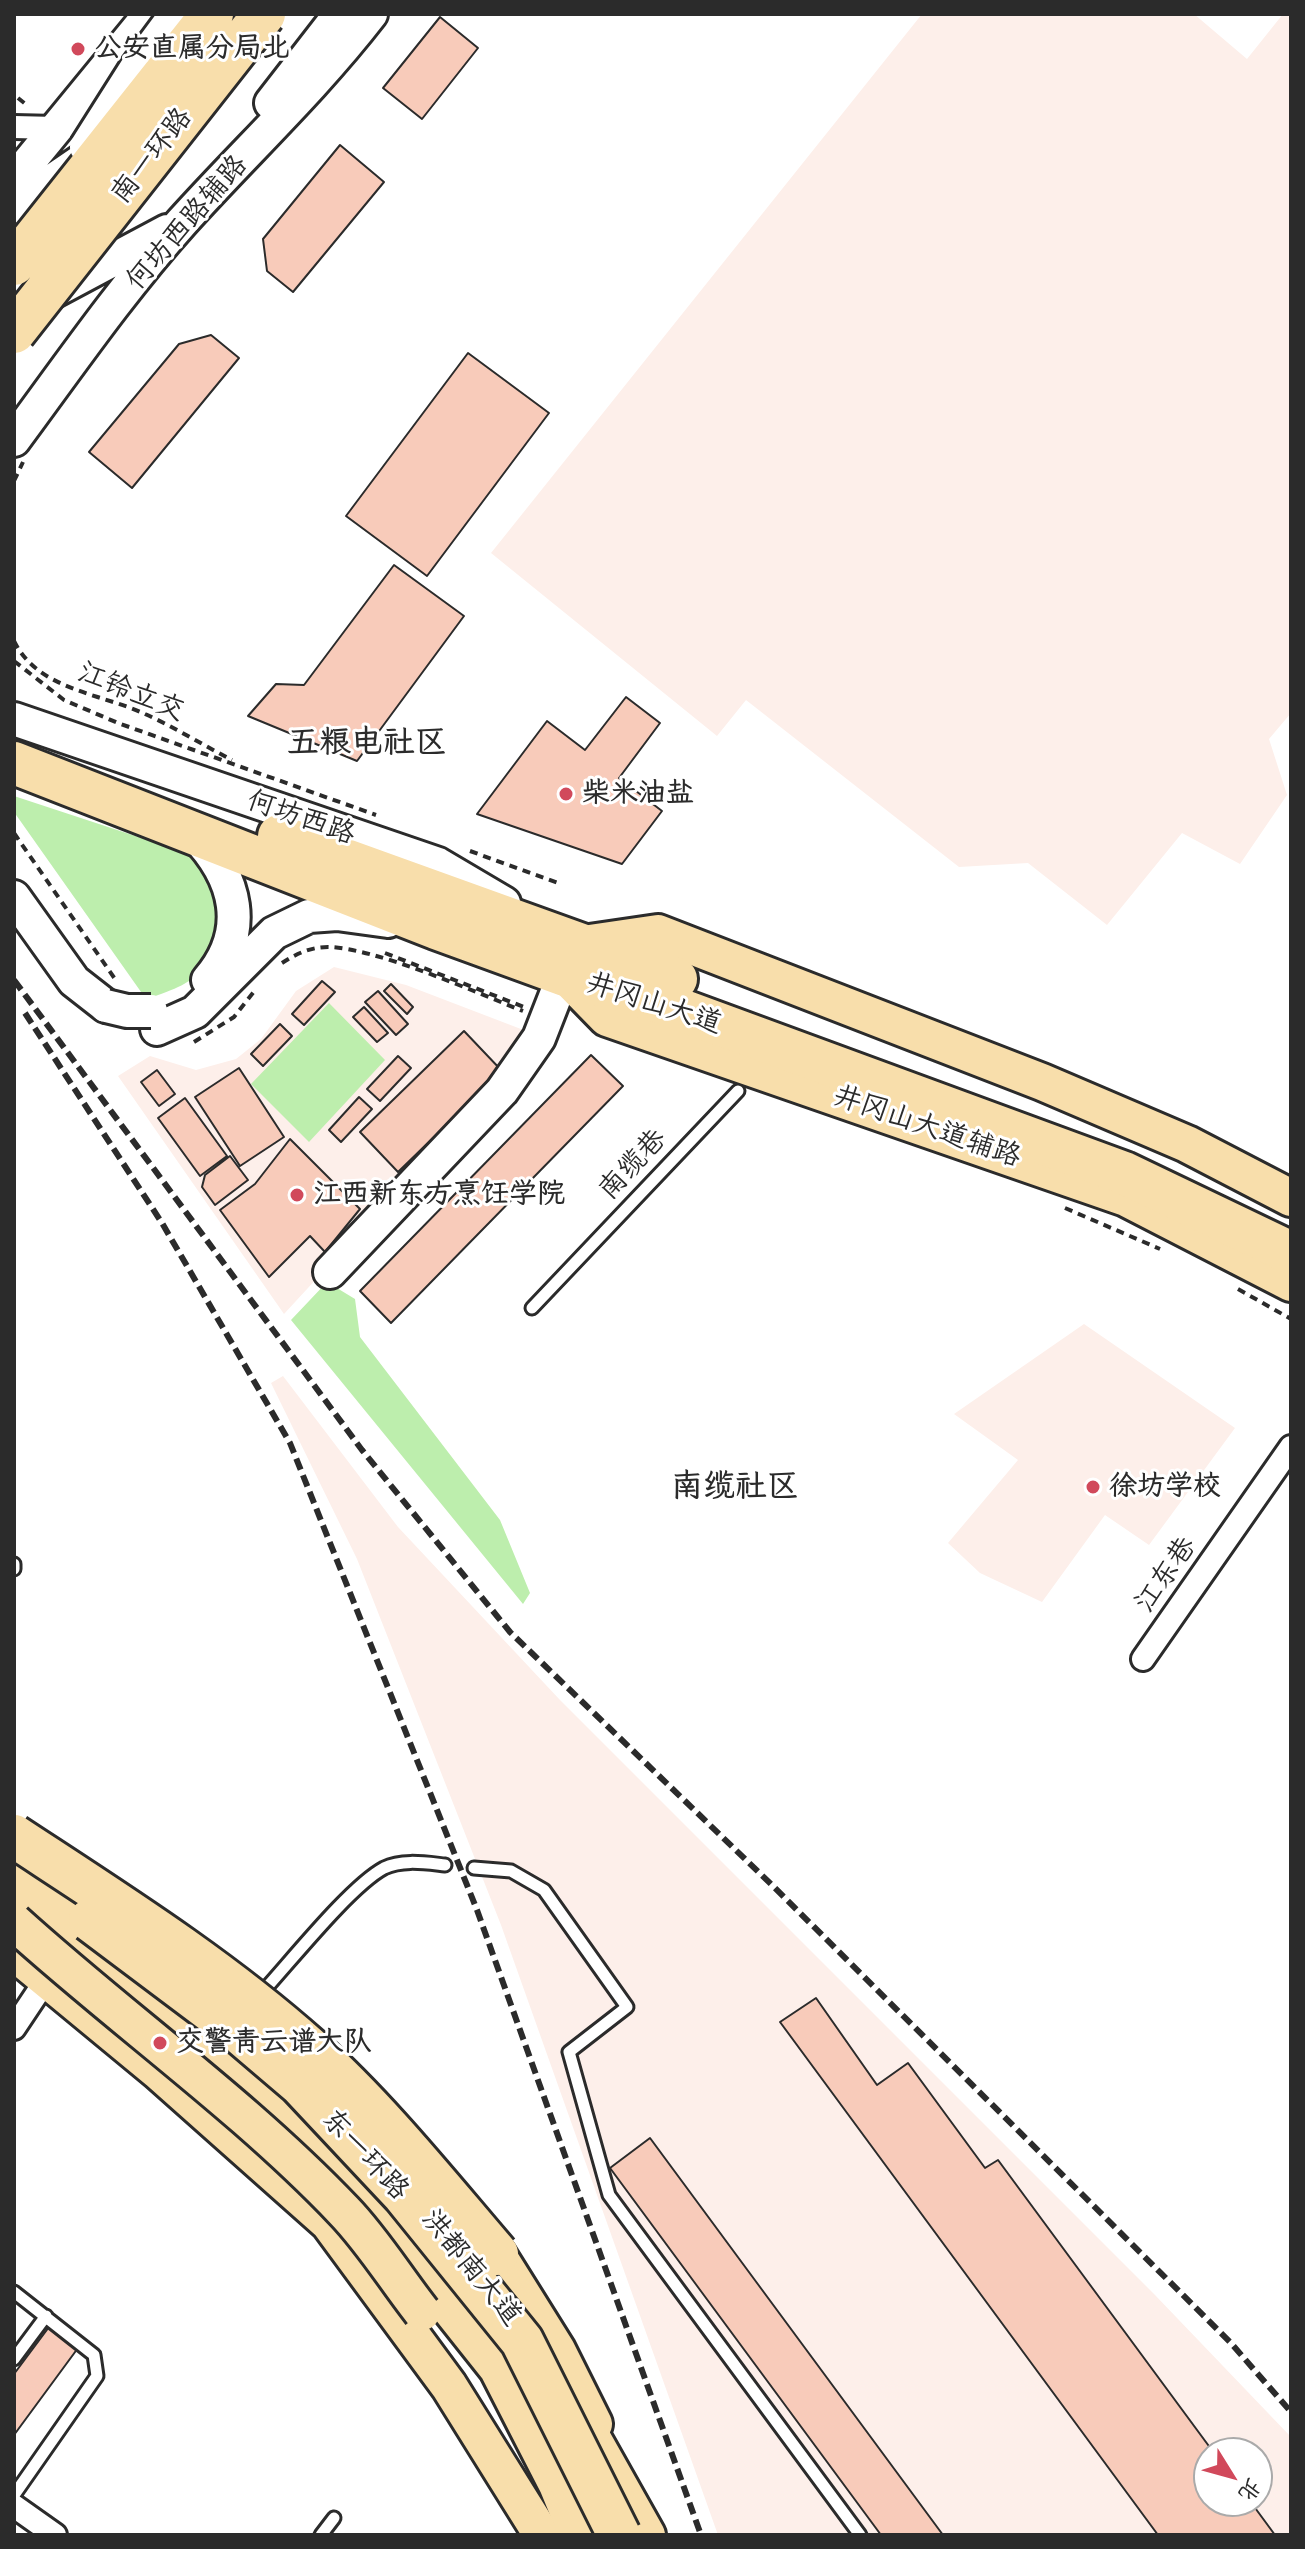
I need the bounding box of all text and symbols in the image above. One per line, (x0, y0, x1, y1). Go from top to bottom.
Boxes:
place label: 公安直属分局北 (94, 32, 290, 66)
marker: 公安直属分局北 (69, 40, 87, 58)
street label: 南一环路 (104, 102, 200, 210)
street label: 何坊西路辅路 (119, 149, 255, 297)
street label: 江铃立交 (73, 655, 189, 729)
district label: 五粮电社区 (287, 724, 447, 762)
place label: 柴米油盐 (582, 777, 694, 811)
street label: 何坊西路 (243, 784, 359, 852)
marker: 柴米油盐 (557, 785, 575, 803)
street label: 井冈山大道 (582, 966, 726, 1042)
street label: 井冈山大道辅路 (829, 1079, 1025, 1175)
street label: 南缆巷 (592, 1123, 674, 1207)
place label: 江西新东方烹饪学院 (313, 1178, 565, 1212)
marker: 江西新东方烹饪学院 (288, 1186, 306, 1204)
district label: 南缆社区 (671, 1468, 799, 1506)
place label: 徐坊学校 (1109, 1470, 1221, 1504)
marker: 徐坊学校 (1084, 1478, 1102, 1496)
street label: 江东巷 (1128, 1531, 1204, 1619)
place label: 交警青云谱大队 (176, 2026, 372, 2060)
marker: 交警青云谱大队 (151, 2034, 169, 2052)
street label: 东一环路 (315, 2103, 415, 2207)
street label: 洪都南大道 (414, 2203, 528, 2333)
north arrow (1193, 2437, 1273, 2517)
text: 北 (1232, 2472, 1269, 2508)

